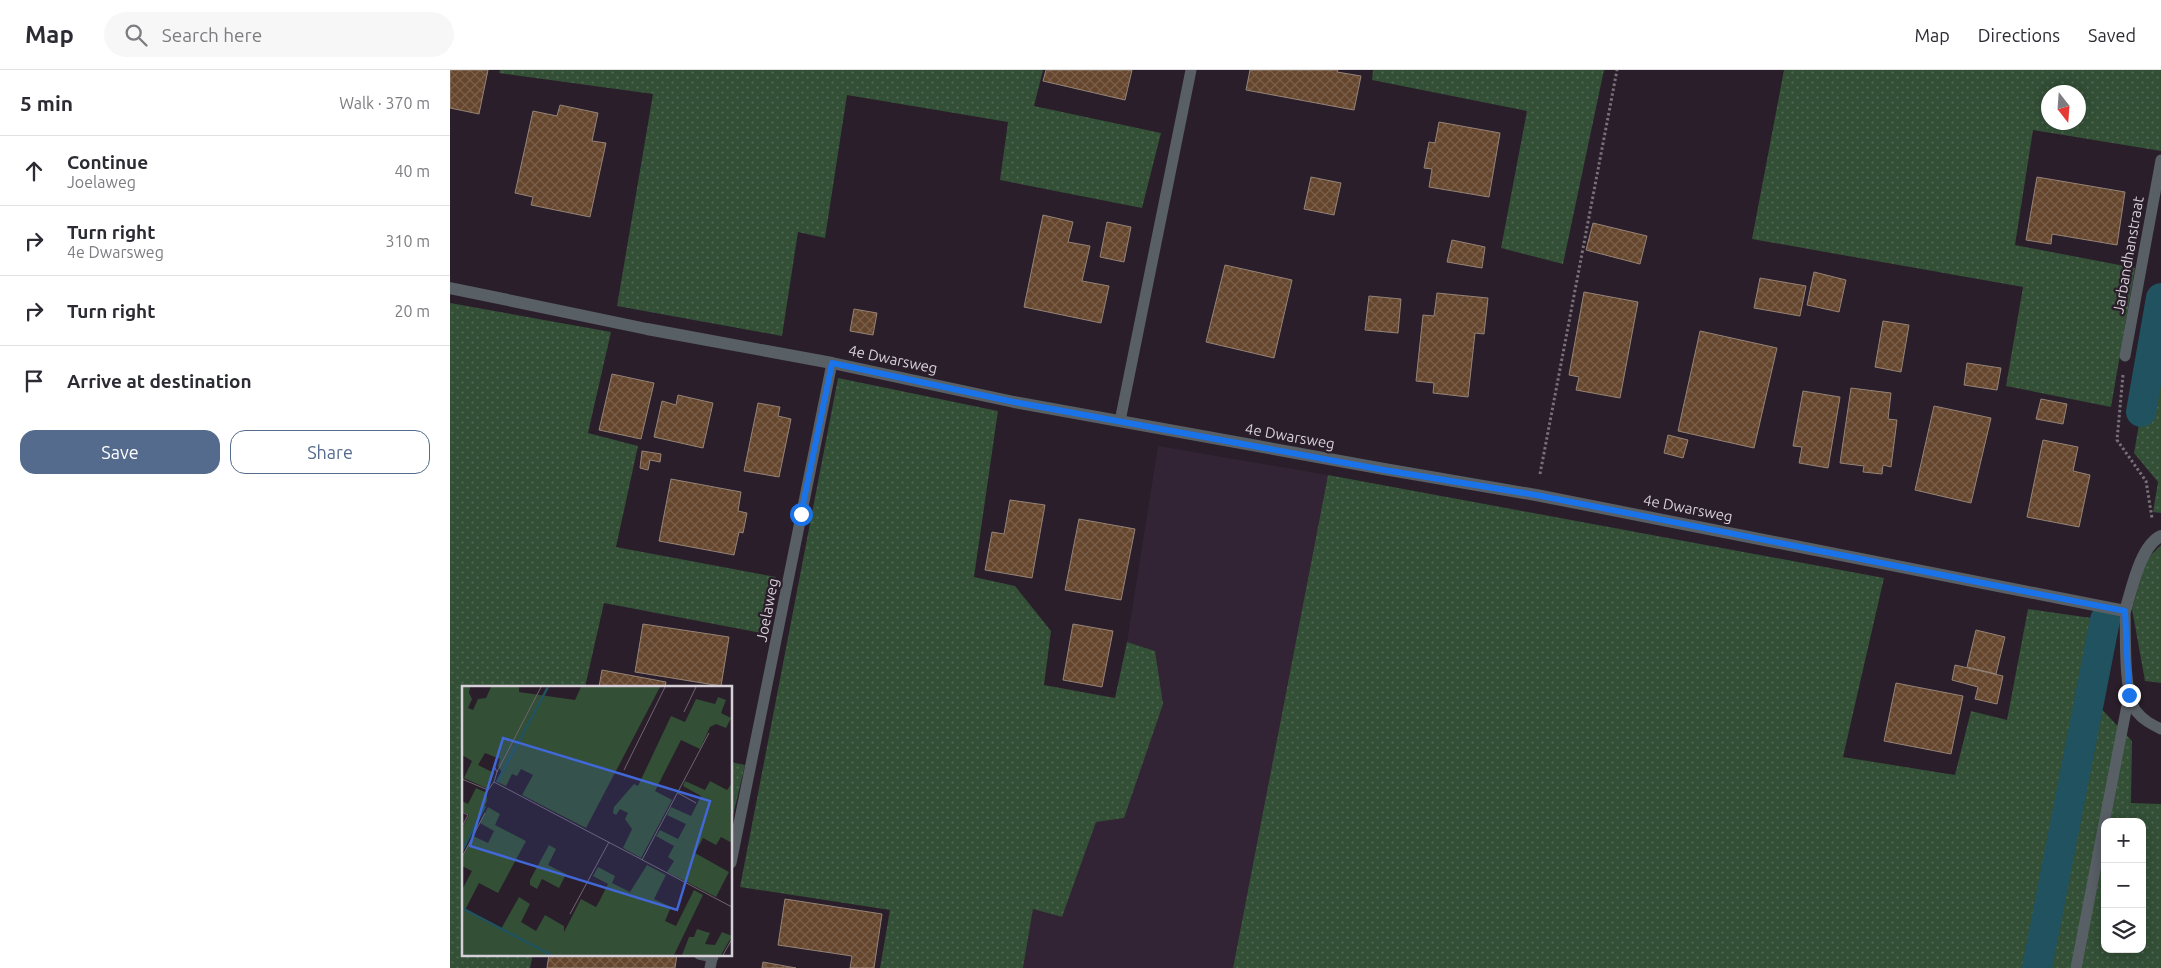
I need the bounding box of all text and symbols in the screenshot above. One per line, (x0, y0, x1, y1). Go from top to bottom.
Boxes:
search box (104, 12, 454, 57)
text: Map (25, 21, 74, 48)
icon: search (122, 21, 150, 49)
text: Search here (162, 24, 262, 46)
text: Map (1914, 25, 1950, 45)
text: Directions (1978, 25, 2060, 45)
text: Saved (2088, 25, 2136, 45)
north arrow (2041, 85, 2086, 130)
text: 5 min (20, 91, 73, 115)
text: Walk · 370 m (339, 94, 430, 112)
text: Continue (67, 151, 148, 173)
icon: ahead (20, 157, 48, 185)
text: 40 m (394, 162, 430, 180)
text: Joelaweg (67, 173, 136, 191)
street label: Jarbandhanstraat (2109, 195, 2147, 315)
text: Turn right (67, 221, 155, 243)
icon: right (20, 227, 48, 255)
text: 310 m (385, 232, 430, 250)
text: 4e Dwarsweg (67, 243, 164, 261)
icon: right (20, 297, 48, 325)
text: Turn right (67, 300, 155, 322)
text: 20 m (394, 302, 430, 320)
street label: 4e Dwarsweg (847, 341, 939, 377)
icon: arrive (20, 367, 48, 395)
text: Arrive at destination (67, 370, 252, 392)
street label: 4e Dwarsweg (1244, 420, 1336, 452)
button: Save (20, 430, 220, 474)
button: Share (230, 430, 430, 474)
street label: 4e Dwarsweg (1642, 491, 1734, 525)
route start (790, 503, 813, 526)
street label: Joelaweg (752, 577, 782, 643)
route end (2118, 684, 2141, 707)
inset map (462, 686, 732, 956)
map controls (2101, 818, 2146, 953)
button: + (2101, 818, 2146, 863)
button: − (2101, 863, 2146, 908)
button: layers (2101, 908, 2146, 953)

